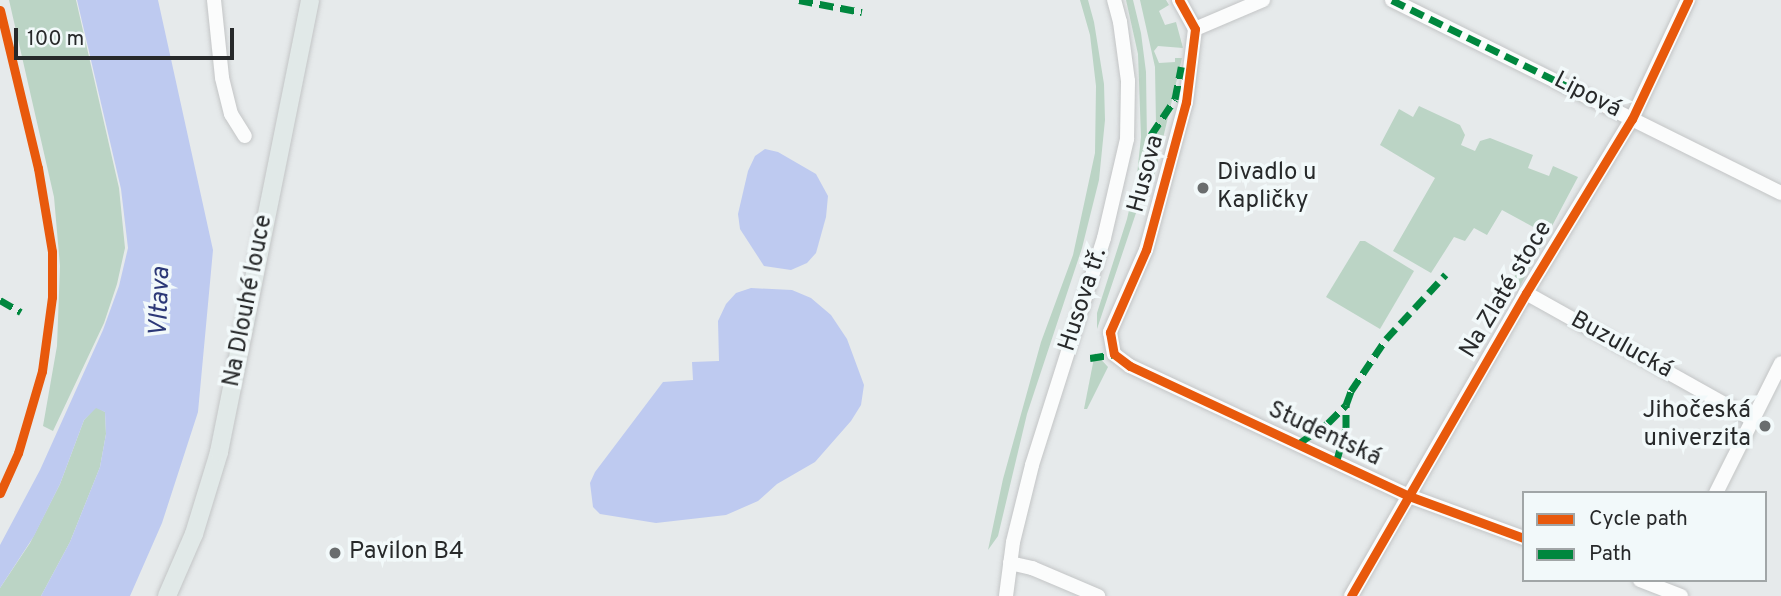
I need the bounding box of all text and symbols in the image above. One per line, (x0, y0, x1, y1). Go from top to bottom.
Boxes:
scale bar (18, 14, 238, 58)
text: 100 m (27, 26, 84, 53)
street label: Lipová (1549, 67, 1625, 125)
street label: Husova (1123, 132, 1171, 216)
place label: Divadlo u Kapličky (1217, 160, 1317, 216)
marker: Divadlo u Kapličky (1195, 180, 1211, 196)
street label: Na Dlouhé louce (218, 213, 280, 389)
street label: Na Zlaté stoce (1455, 216, 1559, 364)
street label: Husova tř. (1054, 245, 1114, 355)
water label: Vltava (144, 266, 178, 338)
street label: Buzulucká (1565, 306, 1677, 386)
street label: Studentská (1263, 396, 1385, 474)
place label: Jihočeská univerzita (1642, 398, 1751, 454)
marker: Jihočeská univerzita (1757, 418, 1773, 434)
legend (1522, 491, 1767, 582)
text: Cycle path (1589, 506, 1688, 533)
place label: Pavilon B4 (349, 539, 464, 567)
text: Path (1589, 541, 1632, 568)
marker: Pavilon B4 (327, 545, 343, 561)

